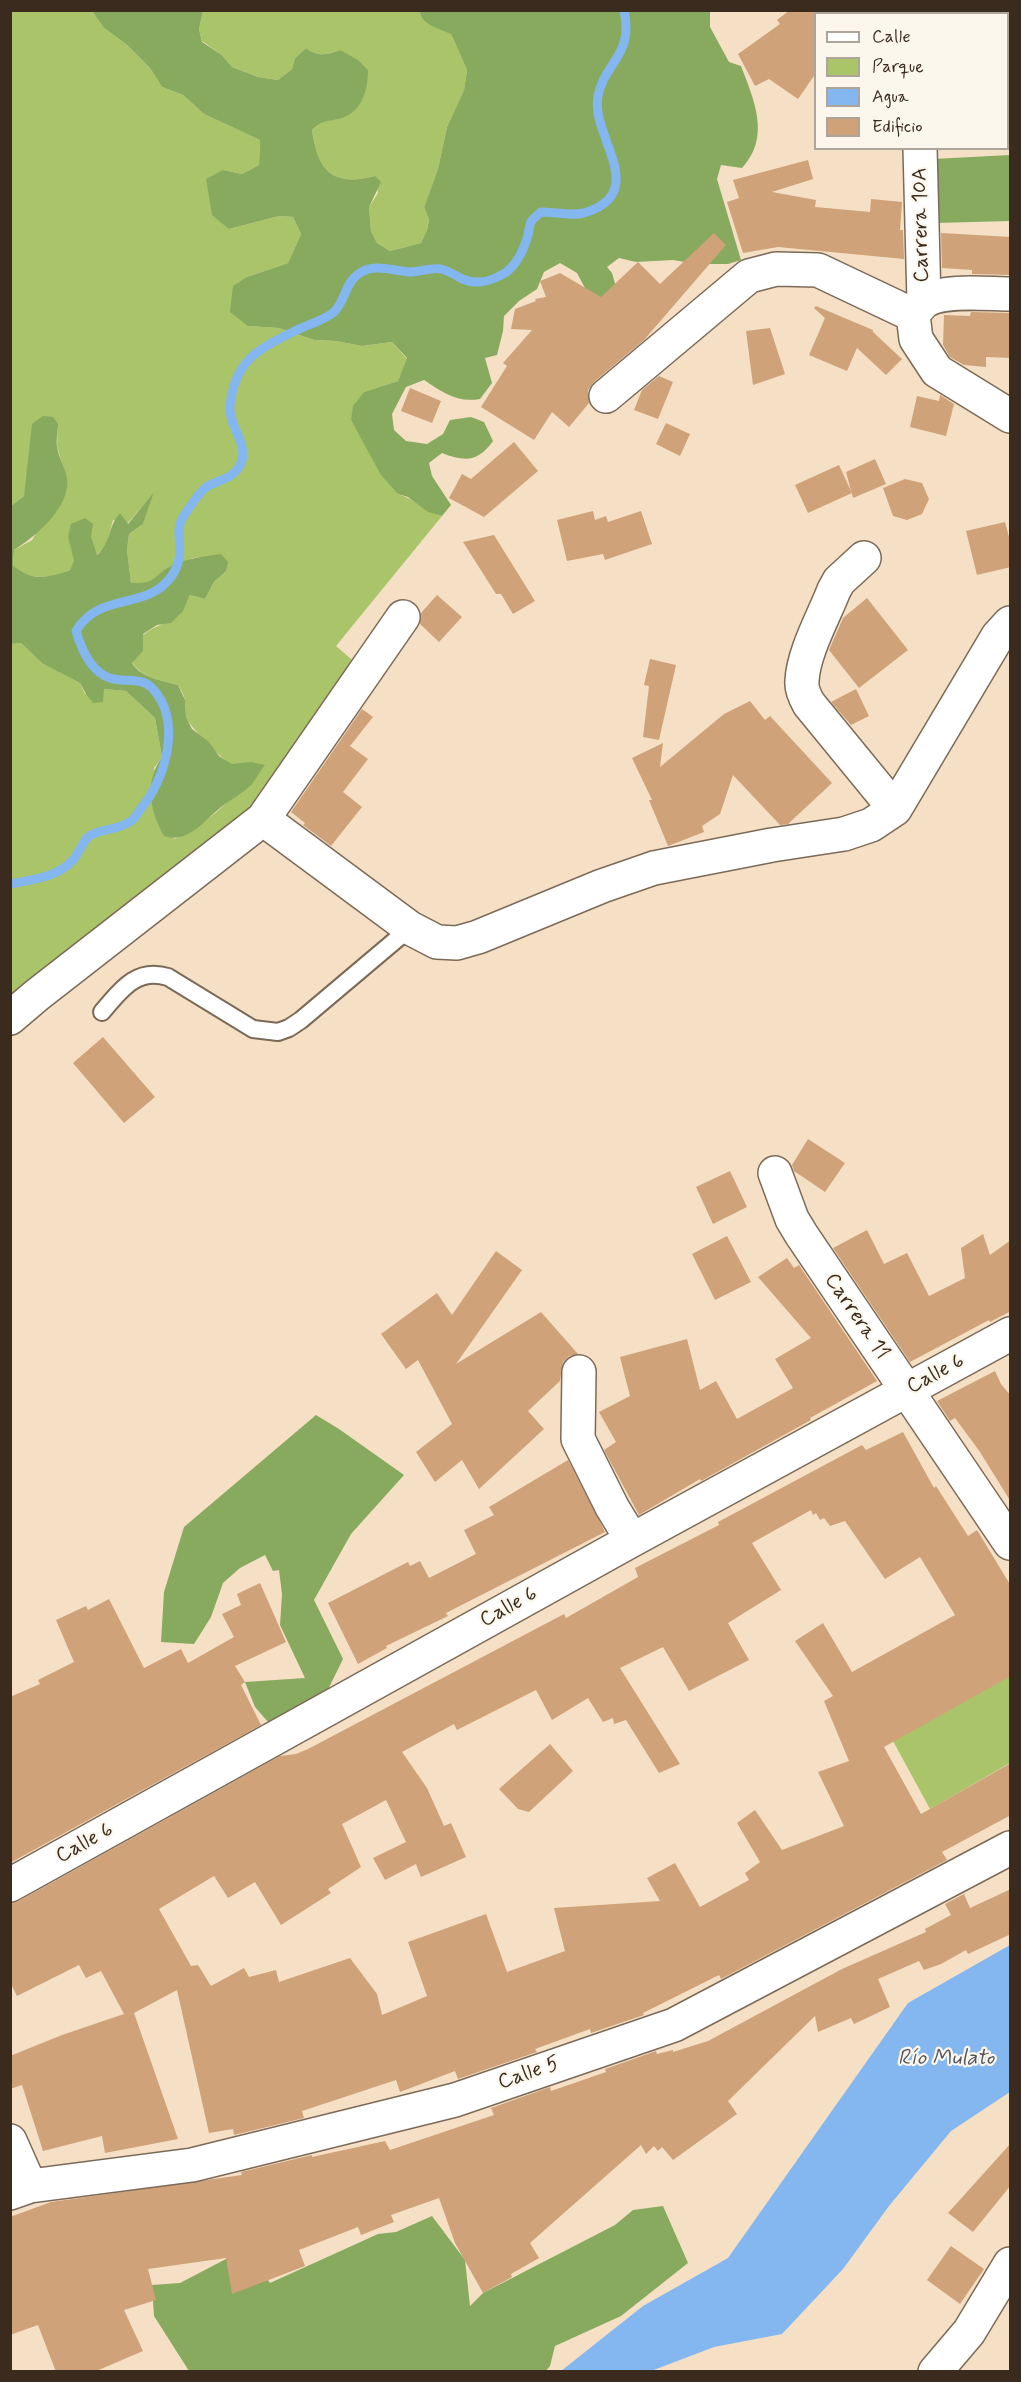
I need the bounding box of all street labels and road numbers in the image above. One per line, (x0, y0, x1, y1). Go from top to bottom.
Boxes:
street label: Carrera 10A (908, 167, 936, 283)
street label: Carrera 11 (818, 1269, 894, 1365)
street label: Calle 6 (903, 1349, 969, 1401)
street label: Calle 6 (476, 1582, 542, 1634)
street label: Calle 6 (52, 1818, 118, 1870)
street label: Calle 5 (495, 2052, 563, 2096)

